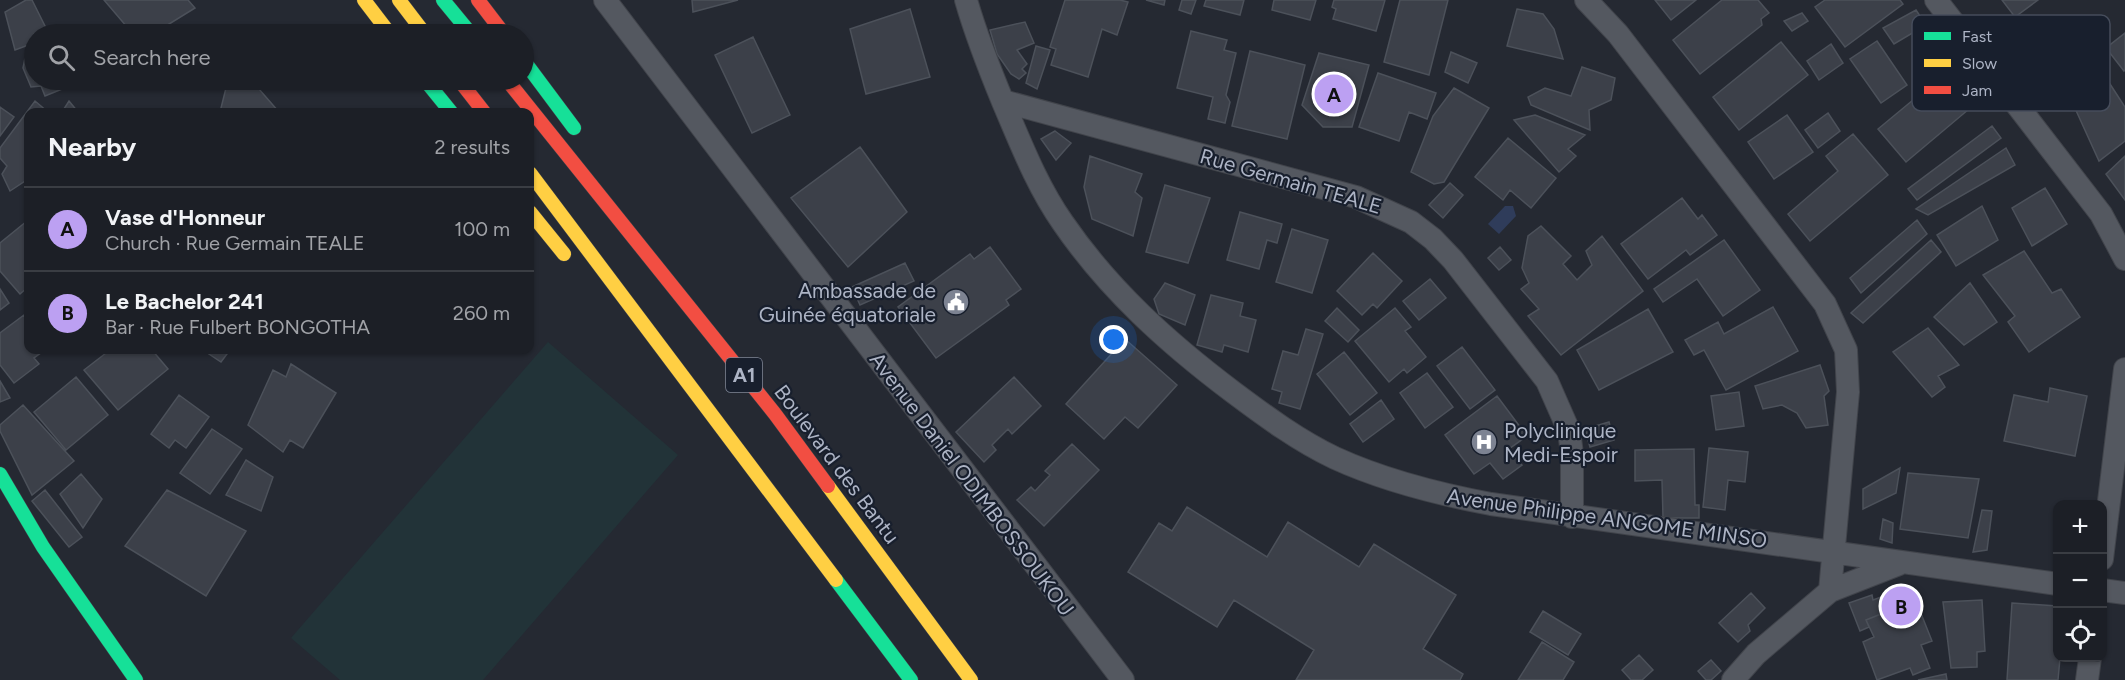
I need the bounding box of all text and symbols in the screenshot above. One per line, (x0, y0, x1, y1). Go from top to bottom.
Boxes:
legend (1912, 15, 2110, 111)
search box (24, 24, 534, 90)
text: Fast (1962, 27, 1992, 46)
icon: search (45, 41, 78, 74)
text: Search here (93, 44, 211, 71)
text: Slow (1962, 54, 1997, 73)
pin: A (1314, 72, 1354, 116)
text: Jam (1962, 81, 1992, 100)
text: Nearby (48, 131, 136, 163)
text: 2 results (434, 135, 510, 159)
street label: Rue Germain TEALE (1197, 143, 1385, 219)
text: Vase d'Honneur (105, 204, 265, 231)
text: A (60, 217, 75, 241)
text: 100 m (454, 217, 510, 241)
text: Church · Rue Germain TEALE (105, 231, 364, 255)
place label: Ambassade de Guinée équatoriale (759, 278, 936, 327)
public building icon: Ambassade de Guinée équatoriale (941, 287, 971, 317)
text: Le Bachelor 241 (105, 288, 264, 315)
text: B (61, 301, 74, 325)
text: 260 m (453, 301, 510, 325)
text: Bar · Rue Fulbert BONGOTHA (105, 315, 370, 339)
your location (1099, 325, 1128, 354)
street label: Avenue Daniel ODIMBOSSOUKOU (865, 347, 1079, 621)
road number: A1 (726, 358, 762, 392)
street label: Boulevard des Bantu (769, 380, 905, 548)
place label: Polyclinique Medi-Espoir (1504, 418, 1618, 467)
hospital icon: Polyclinique Medi-Espoir (1469, 427, 1499, 457)
street label: Avenue Philippe ANGOME MINSO (1445, 483, 1769, 553)
map controls (2053, 500, 2107, 662)
button: + (2053, 500, 2107, 554)
button: − (2053, 554, 2107, 608)
pin: B (1882, 584, 1920, 628)
button: locate (2053, 608, 2107, 662)

